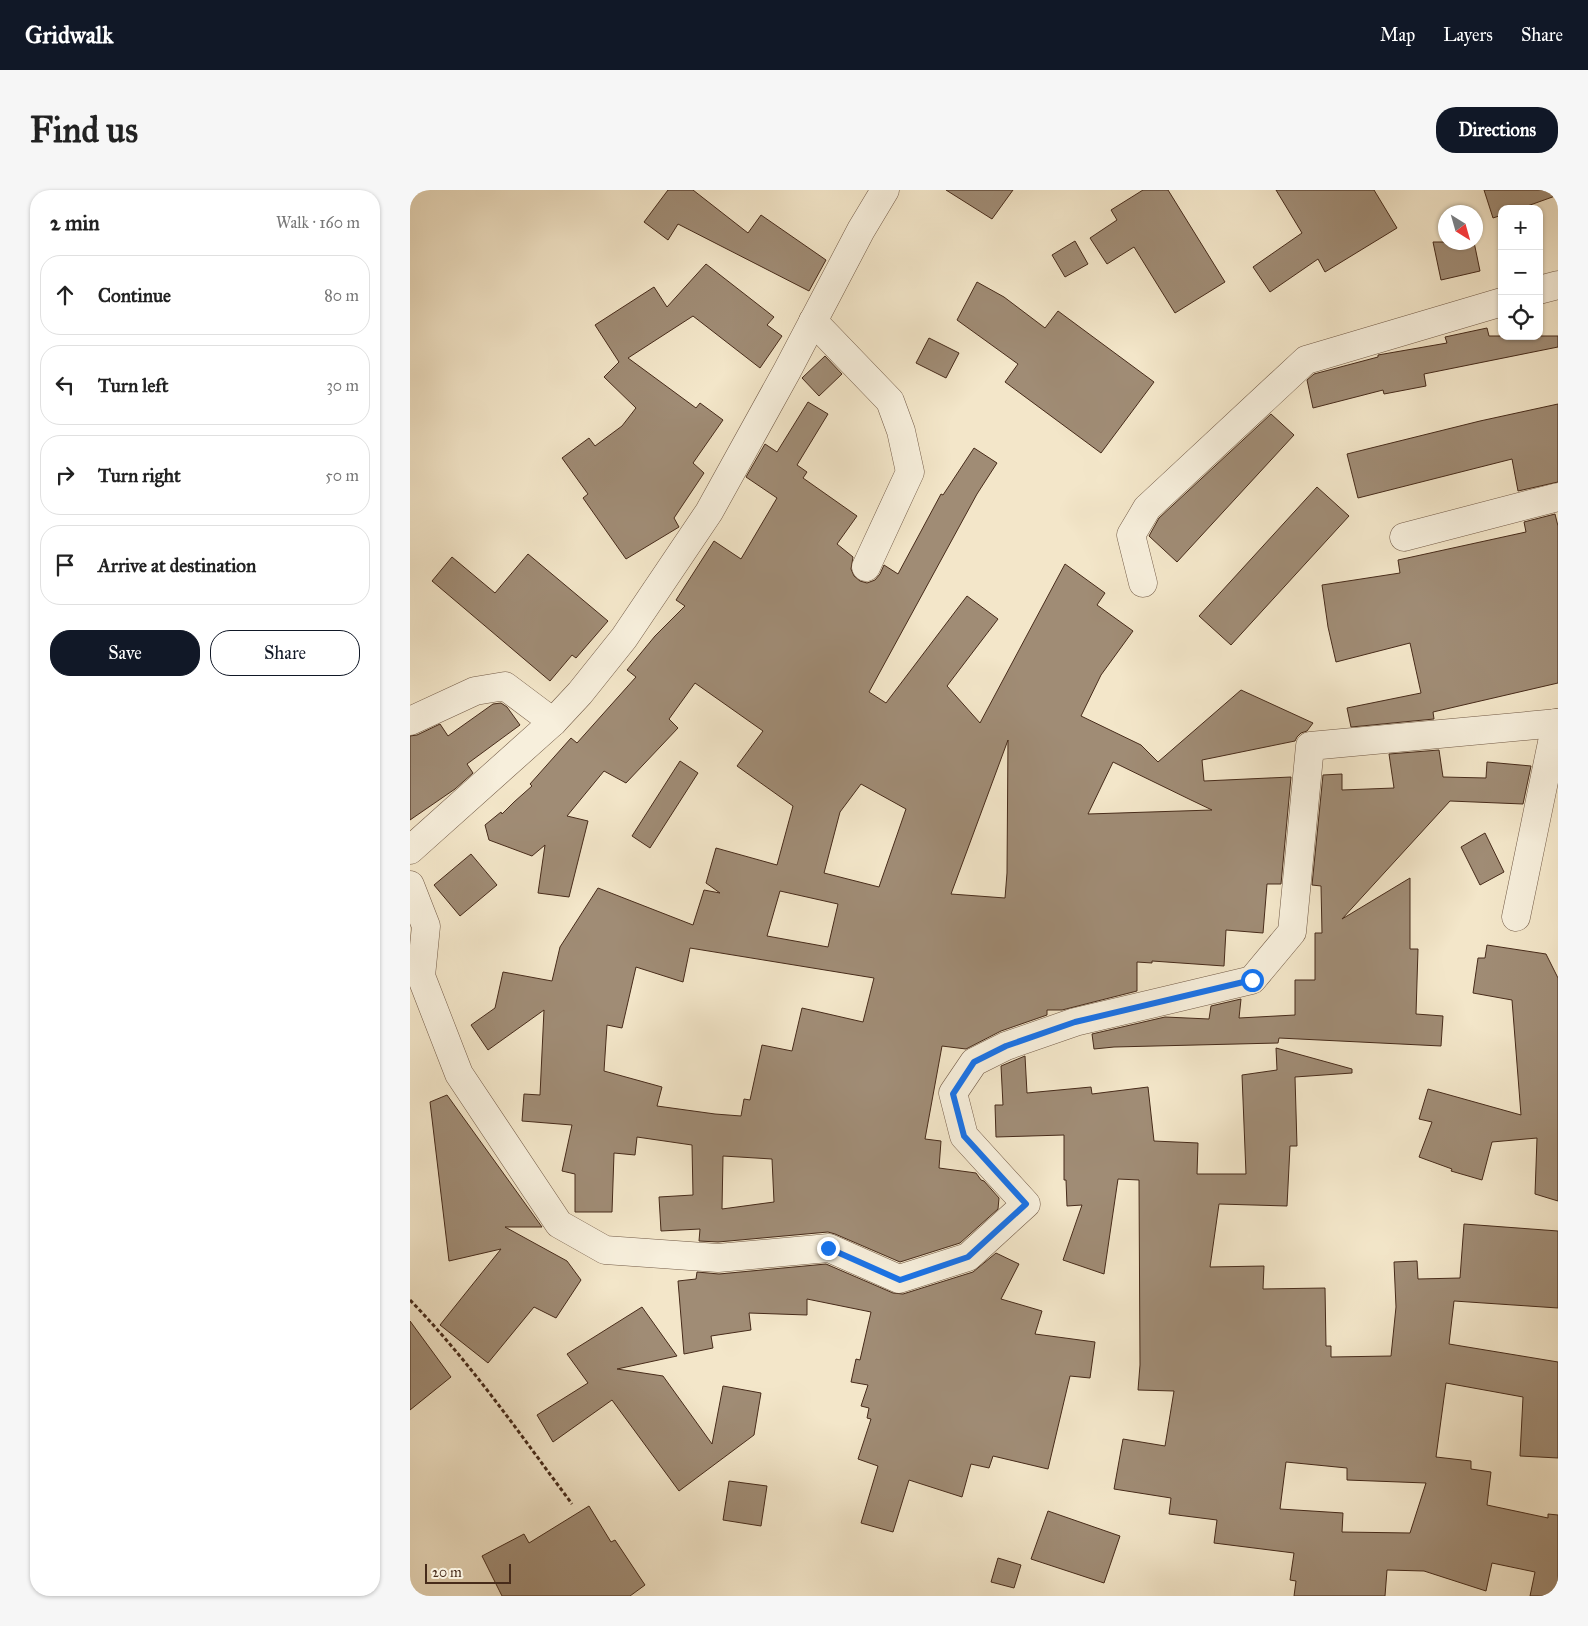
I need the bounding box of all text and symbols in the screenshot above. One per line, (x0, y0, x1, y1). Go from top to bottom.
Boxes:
text: Gridwalk (25, 20, 113, 50)
text: Map (1380, 24, 1415, 46)
text: Layers (1443, 24, 1493, 46)
text: Share (1521, 24, 1563, 46)
button: Directions (1436, 107, 1558, 153)
text: Find us (30, 109, 138, 152)
north arrow (1438, 205, 1483, 250)
map controls (1498, 205, 1543, 340)
button: + (1498, 205, 1543, 250)
text: 2 min (50, 210, 100, 236)
text: Walk · 160 m (276, 213, 360, 232)
button: − (1498, 250, 1543, 295)
icon: ahead (51, 281, 79, 309)
text: Continue (98, 284, 171, 307)
text: 80 m (324, 286, 359, 305)
button: locate (1498, 295, 1543, 340)
icon: left (51, 371, 79, 399)
text: Turn left (98, 374, 168, 397)
text: 30 m (326, 376, 359, 395)
icon: right (51, 461, 79, 489)
text: Turn right (98, 464, 181, 487)
text: 50 m (325, 466, 359, 485)
icon: arrive (51, 551, 79, 579)
text: Arrive at destination (98, 554, 256, 577)
button: Save (50, 630, 200, 676)
button: Share (210, 630, 360, 676)
route start (1241, 969, 1264, 992)
route end (817, 1237, 840, 1260)
scale bar (425, 1561, 511, 1584)
text: 20 m (432, 1564, 462, 1581)

